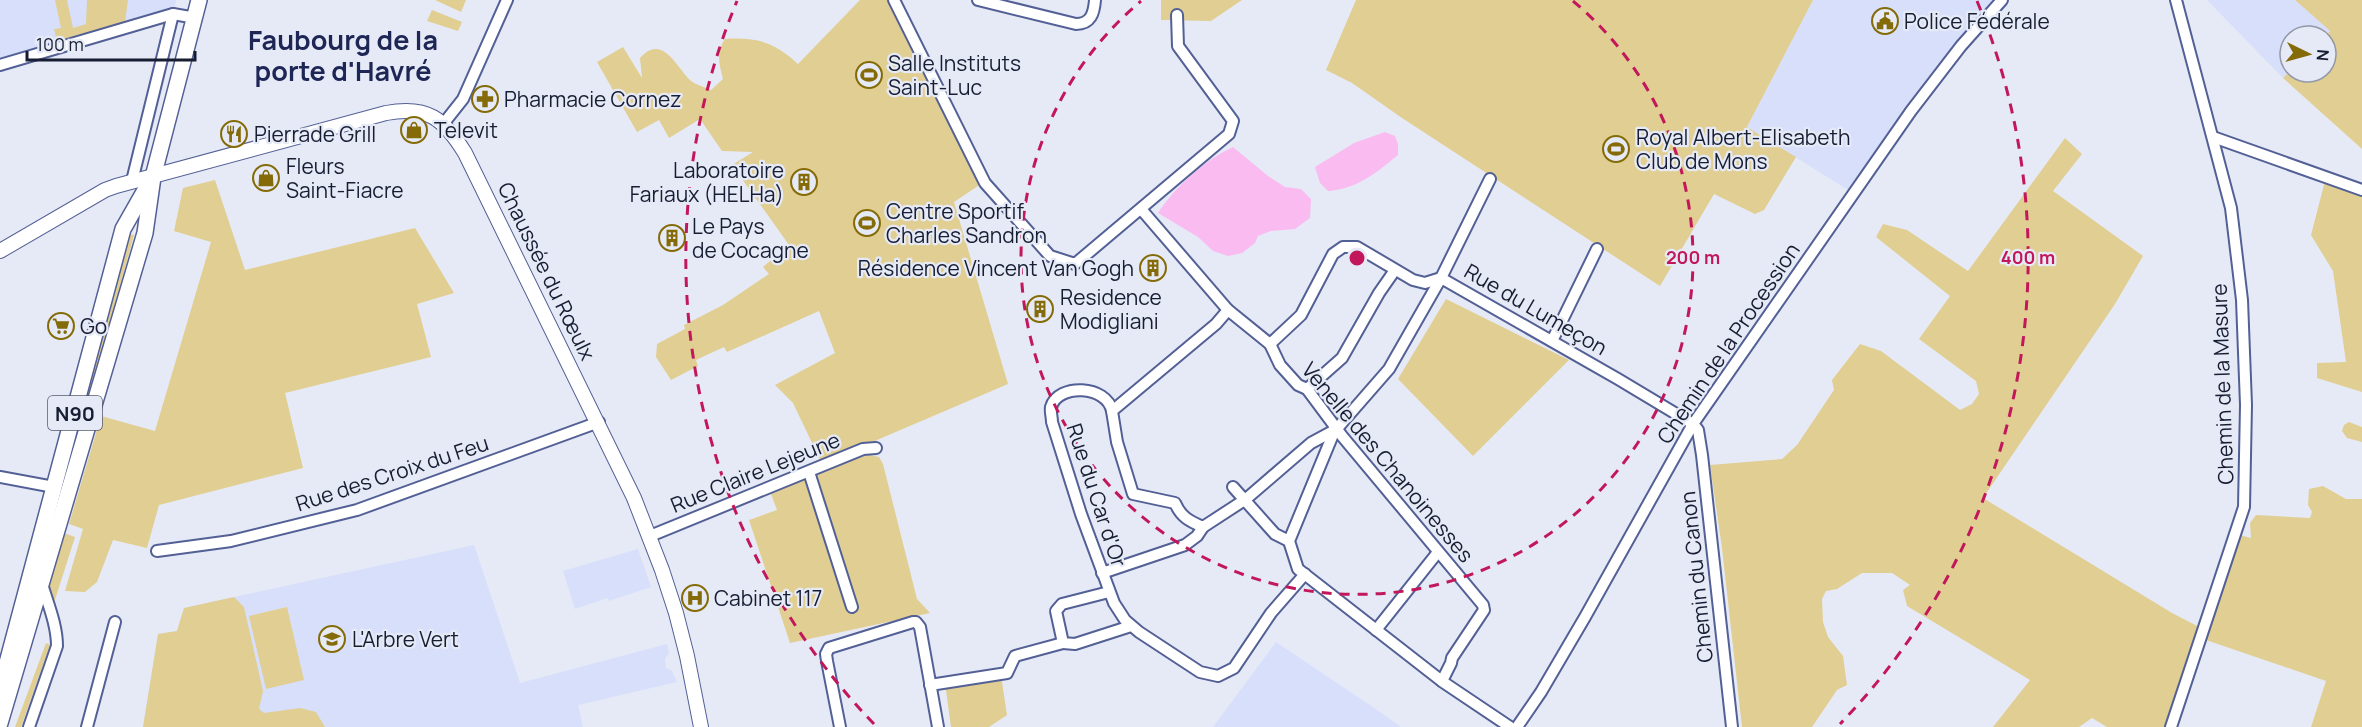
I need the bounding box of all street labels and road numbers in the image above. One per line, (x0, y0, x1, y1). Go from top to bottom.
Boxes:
street label: Chaussée du Rœulx (492, 177, 602, 365)
street label: Chemin de la Procession (1650, 237, 1806, 449)
street label: Rue du Lumeçon (1459, 257, 1613, 361)
street label: Chemin de la Masure (2205, 283, 2239, 485)
street label: Venelle des Chanoinesses (1296, 356, 1480, 568)
road number: N90 (48, 396, 102, 430)
street label: Rue du Car d'Or (1061, 420, 1134, 571)
street label: Rue Claire Lejeune (666, 425, 844, 519)
street label: Rue des Croix du Feu (292, 429, 492, 517)
street label: Chemin du Canon (1673, 490, 1719, 664)

